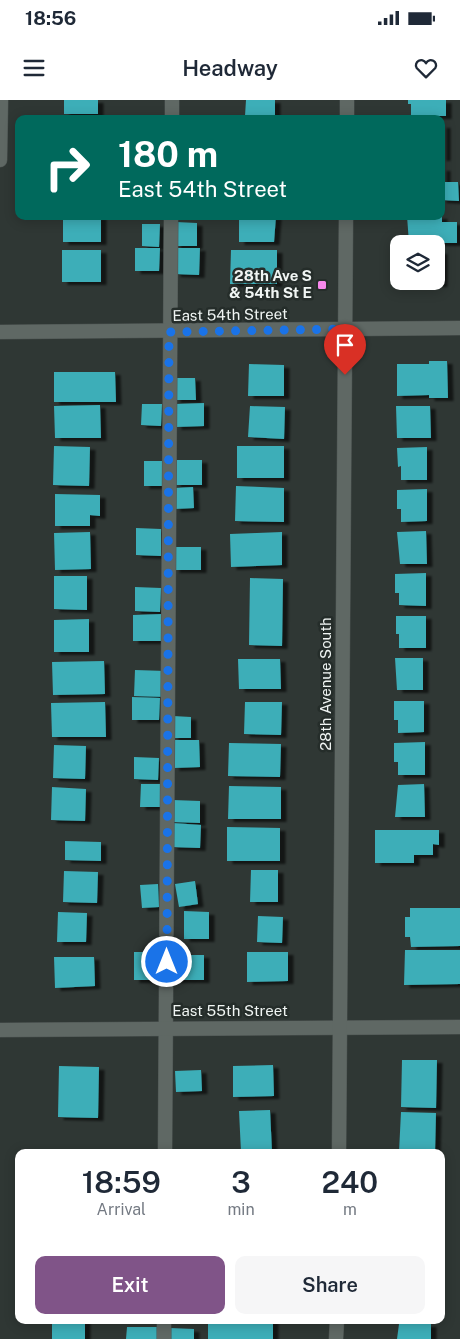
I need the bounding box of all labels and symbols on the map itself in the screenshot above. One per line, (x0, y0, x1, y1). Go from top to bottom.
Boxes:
place label: 28th Ave S & 54th St E (229, 267, 312, 301)
marker: 28th Ave S & 54th St E (316, 279, 328, 291)
street label: East 54th Street (172, 305, 288, 324)
pin (324, 324, 366, 375)
street label: 28th Avenue South (317, 617, 334, 751)
position arrow (140, 935, 192, 987)
street label: East 55th Street (172, 1002, 288, 1019)

